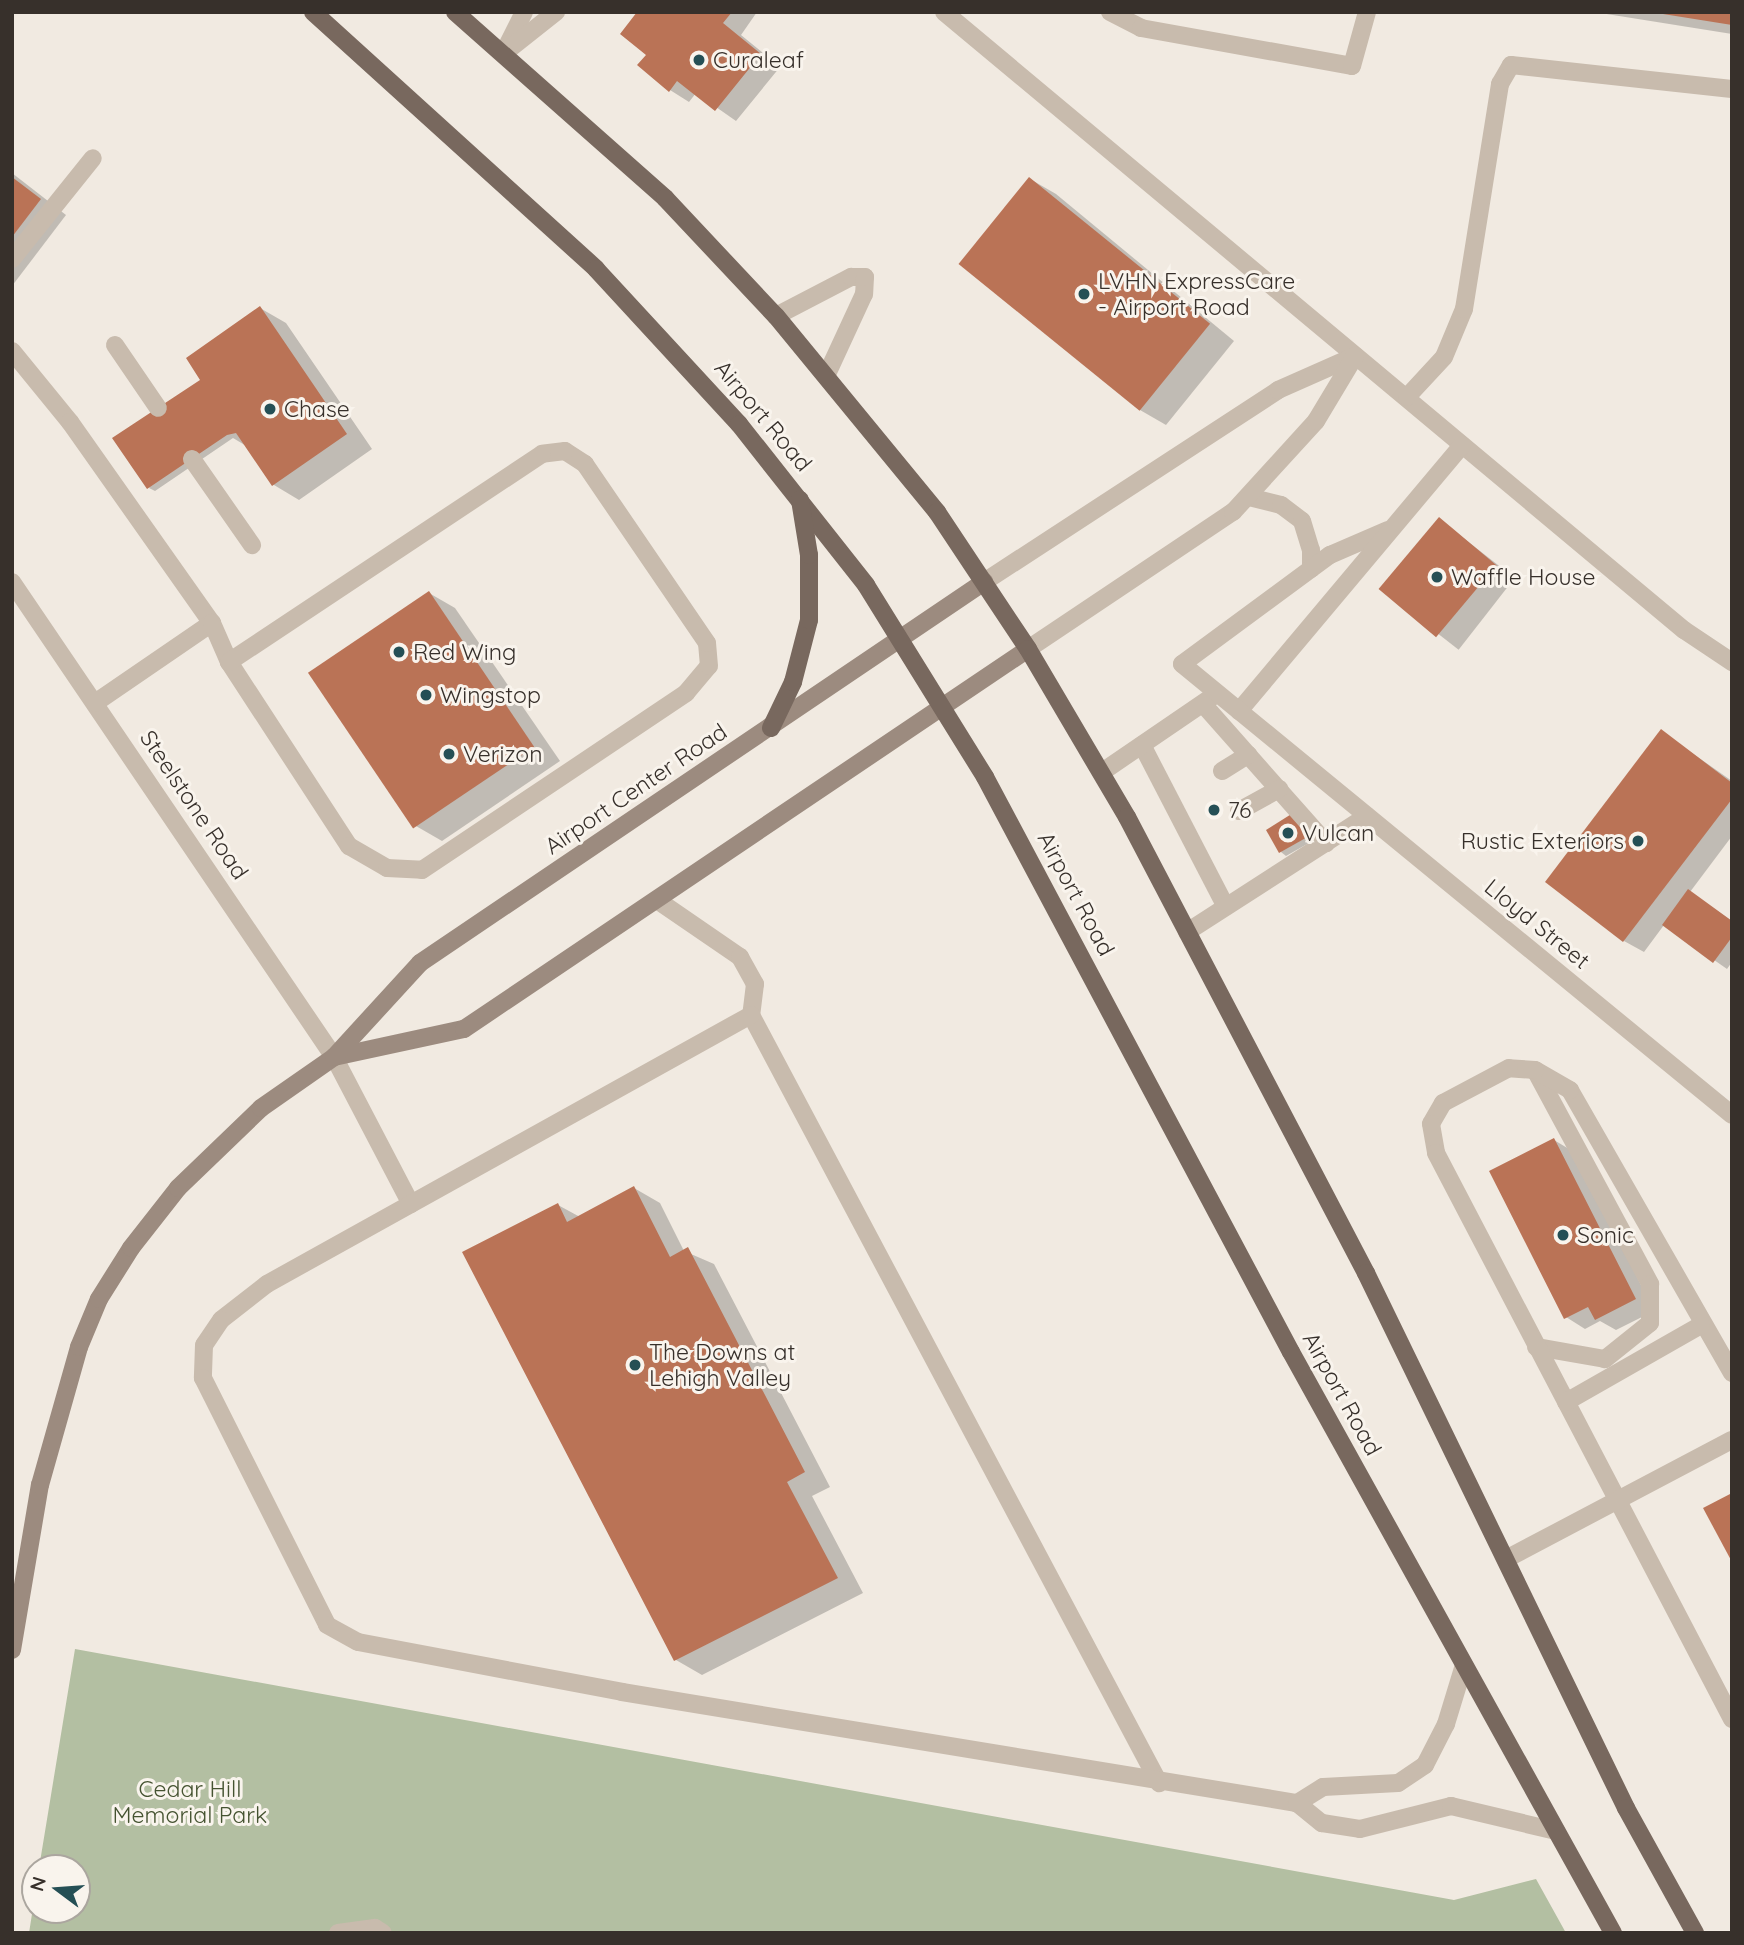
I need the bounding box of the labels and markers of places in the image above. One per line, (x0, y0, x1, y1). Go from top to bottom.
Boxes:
place label: Curaleaf (713, 46, 804, 74)
marker: Curaleaf (691, 52, 707, 68)
place label: LVHN ExpressCare - Airport Road (1098, 267, 1295, 321)
marker: LVHN ExpressCare - Airport Road (1076, 286, 1092, 302)
place label: Chase (284, 395, 350, 423)
marker: Chase (262, 401, 278, 417)
place label: Waffle House (1451, 563, 1595, 591)
marker: Waffle House (1429, 569, 1445, 585)
place label: Red Wing (413, 638, 516, 666)
marker: Red Wing (391, 644, 407, 660)
place label: Wingstop (440, 681, 541, 709)
marker: Wingstop (418, 687, 434, 703)
place label: Verizon (463, 740, 543, 768)
marker: Verizon (441, 746, 457, 762)
place label: 76 (1228, 796, 1251, 824)
marker: 76 (1206, 802, 1222, 818)
place label: Vulcan (1302, 819, 1374, 847)
marker: Vulcan (1280, 825, 1296, 841)
place label: Rustic Exteriors (1461, 827, 1624, 855)
marker: Rustic Exteriors (1630, 833, 1646, 849)
place label: Sonic (1577, 1221, 1634, 1249)
marker: Sonic (1555, 1227, 1571, 1243)
place label: The Downs at Lehigh Valley (649, 1338, 795, 1392)
marker: The Downs at Lehigh Valley (627, 1357, 643, 1373)

